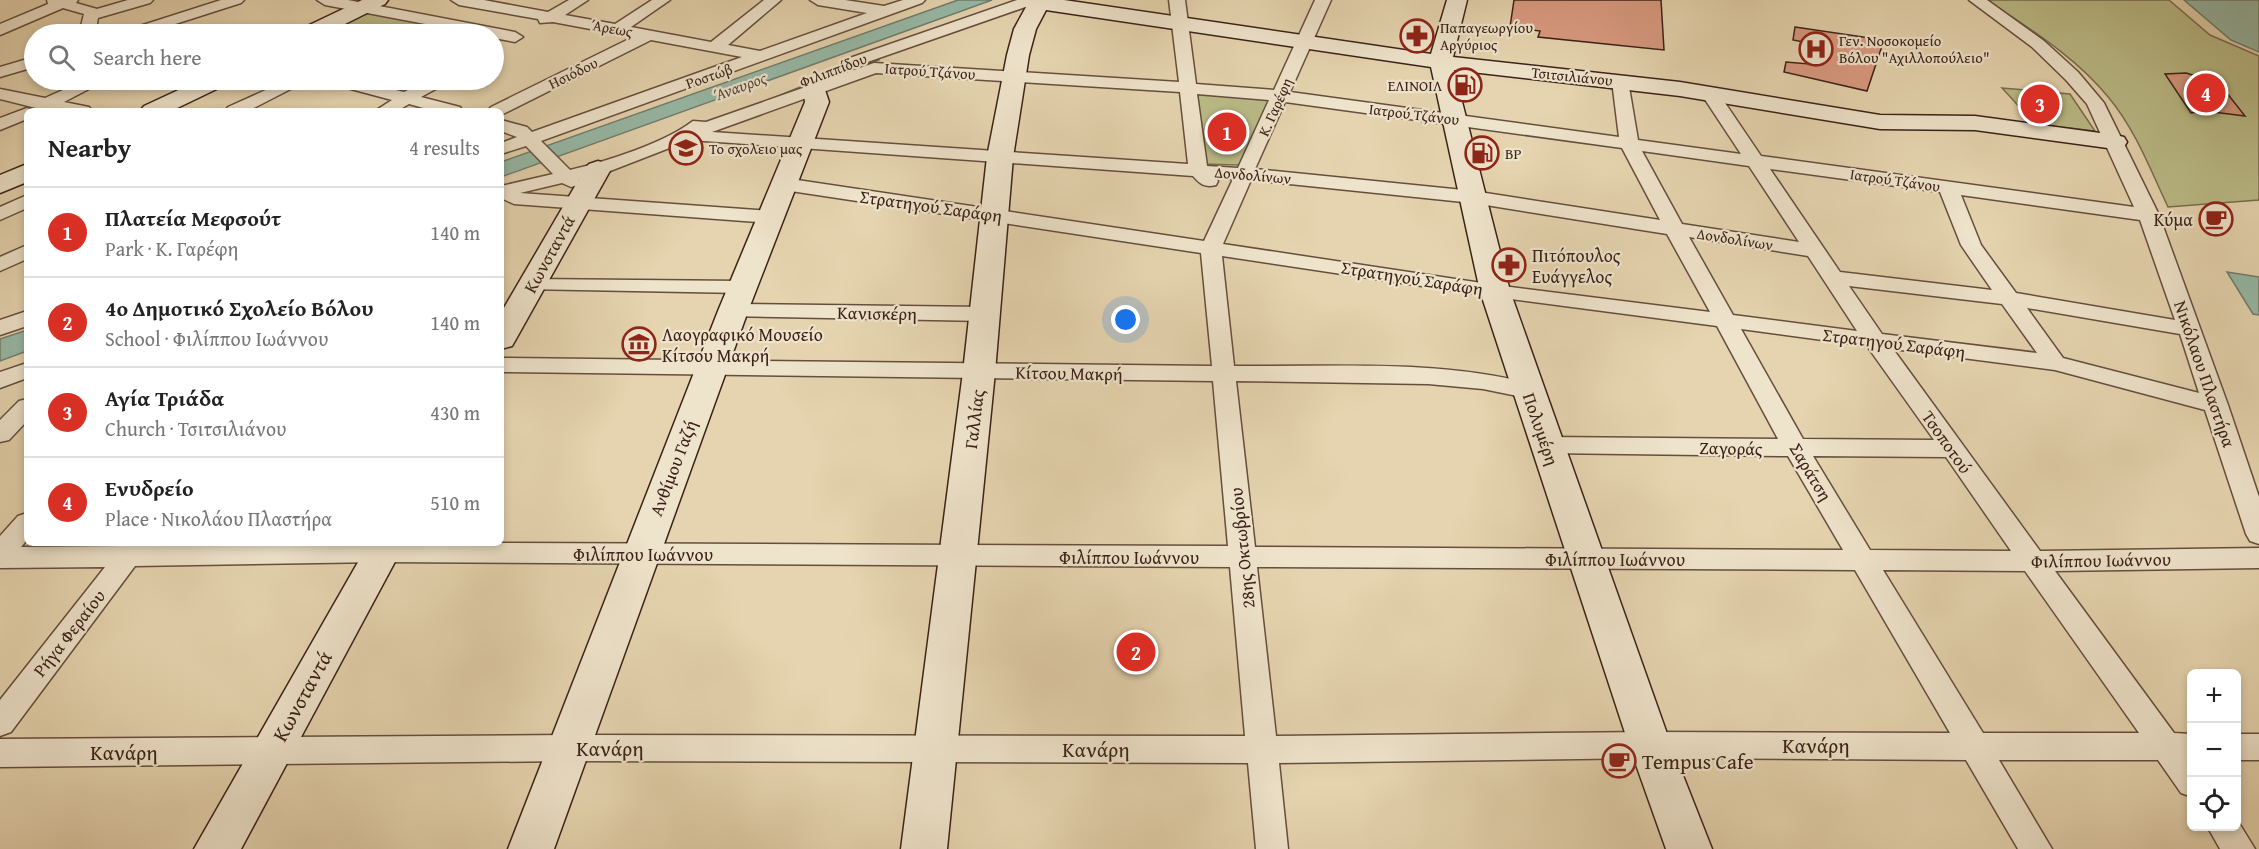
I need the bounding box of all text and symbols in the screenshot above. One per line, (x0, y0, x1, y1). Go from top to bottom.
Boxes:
street label: Άρεως (590, 14, 635, 42)
place label: Παπαγεωργίου Αργύριος (1440, 17, 1533, 55)
pharmacy icon: Παπαγεωργίου Αργύριος (1399, 18, 1435, 54)
search box (24, 24, 504, 90)
place label: Γεν. Νοσοκομείο Βόλου "Αχιλλοπούλειο" (1839, 30, 1989, 68)
hospital icon: Γεν. Νοσοκομείο Βόλου "Αχιλλοπούλειο" (1798, 31, 1834, 67)
icon: search (45, 41, 78, 74)
text: Search here (93, 41, 202, 73)
street label: Φιλιππίδου (796, 47, 870, 93)
street label: Ησιόδου (545, 52, 601, 94)
street label: Ιατρού Τζάνου (884, 57, 976, 85)
street label: Ροστώβ (683, 58, 735, 94)
street label: Τσιτσιλιάνου (1530, 61, 1614, 91)
water label: Άναυρος (710, 65, 770, 107)
fuel station icon: ΕΛΙΝΟΙΛ (1447, 67, 1483, 103)
pin: 4 (2186, 70, 2226, 116)
street label: Κ. Γαρέφη (1253, 74, 1297, 140)
place label: ΕΛΙΝΟΙΛ (1388, 75, 1442, 96)
pin: 3 (2020, 82, 2060, 126)
street label: Ιατρού Τζάνου (1368, 98, 1461, 130)
pin: 1 (1208, 110, 1246, 154)
text: Nearby (48, 128, 131, 167)
school or university icon: Το σχολειο μας (668, 130, 704, 166)
text: 4 results (409, 133, 480, 162)
fuel station icon: BP (1464, 135, 1500, 171)
place label: Το σχολειο μας (709, 138, 803, 159)
place label: BP (1505, 143, 1522, 164)
street label: Δονδολίνων (1214, 161, 1292, 189)
street label: Ιατρού Τζάνου (1848, 163, 1942, 197)
street label: Στρατηγού Σαράφη (858, 183, 1004, 229)
cafe icon: Κύμα (2198, 201, 2234, 237)
text: Πλατεία Μεφσούτ (105, 202, 281, 234)
place label: Κύμα (2154, 206, 2193, 233)
street label: Κωνσταντά (516, 210, 582, 298)
text: 1 (62, 218, 73, 247)
text: 140 m (430, 218, 480, 247)
street label: Δονδολίνων (1695, 223, 1775, 255)
text: Park · Κ. Γαρέφη (105, 234, 238, 263)
place label: Πιτόπουλος Ευάγγελος (1532, 242, 1621, 290)
pharmacy icon: Πιτόπουλος Ευάγγελος (1491, 247, 1527, 283)
street label: Στρατηγού Σαράφη (1339, 253, 1485, 303)
text: 4ο Δημοτικό Σχολείο Βόλου (105, 292, 373, 324)
street label: Νικόλαου Πλαστήρα (2167, 297, 2243, 451)
street label: Κανισκέρη (837, 299, 917, 327)
your location (1111, 305, 1140, 334)
text: 2 (62, 308, 73, 337)
text: 140 m (430, 308, 480, 337)
place label: Λαογραφικό Μουσείο Κίτσου Μακρή (662, 321, 823, 369)
street label: Στρατηγού Σαράφη (1821, 321, 1967, 365)
text: School · Φιλίππου Ιωάννου (105, 324, 328, 353)
museum icon: Λαογραφικό Μουσείο Κίτσου Μακρή (621, 326, 657, 362)
street label: Κίτσου Μακρή (1015, 359, 1123, 387)
text: Αγία Τριάδα (105, 382, 224, 414)
street label: Γαλλίας (957, 387, 991, 450)
street label: Πολυμέρη (1516, 389, 1566, 469)
text: 3 (62, 398, 73, 427)
text: 430 m (430, 398, 480, 427)
street label: Τσοποτού (1915, 405, 1979, 479)
text: Church · Τσιτσιλιάνου (105, 414, 286, 443)
street label: Ανθίμου Γαζή (642, 416, 704, 520)
street label: Ζαγοράς (1699, 434, 1763, 462)
street label: Σαράτση (1783, 438, 1839, 506)
text: Ενυδρείο (105, 472, 194, 504)
street label: 28ης Οκτωβρίου (1222, 486, 1262, 610)
text: 4 (62, 488, 73, 517)
text: 510 m (430, 488, 480, 517)
text: Place · Νικολάου Πλαστήρα (105, 504, 332, 533)
street label: Φιλίππου Ιωάννου (573, 541, 713, 568)
street label: Φιλίππου Ιωάννου (1059, 544, 1199, 571)
street label: Φιλίππου Ιωάννου (2031, 545, 2171, 575)
street label: Φιλίππου Ιωάννου (1545, 546, 1685, 573)
street label: Ρήγα Φεραίου (26, 584, 112, 682)
pin: 2 (1116, 630, 1156, 674)
street label: Κωνσταντά (264, 645, 340, 747)
map controls (2187, 669, 2241, 831)
button: + (2187, 669, 2241, 723)
button: − (2187, 723, 2241, 777)
street label: Κανάρη (1782, 730, 1850, 761)
street label: Κανάρη (576, 733, 644, 764)
street label: Κανάρη (1062, 734, 1130, 765)
street label: Κανάρη (90, 737, 158, 768)
cafe icon: Tempus Cafe (1601, 743, 1637, 779)
place label: Tempus Cafe (1642, 746, 1754, 777)
button: locate (2187, 777, 2241, 831)

